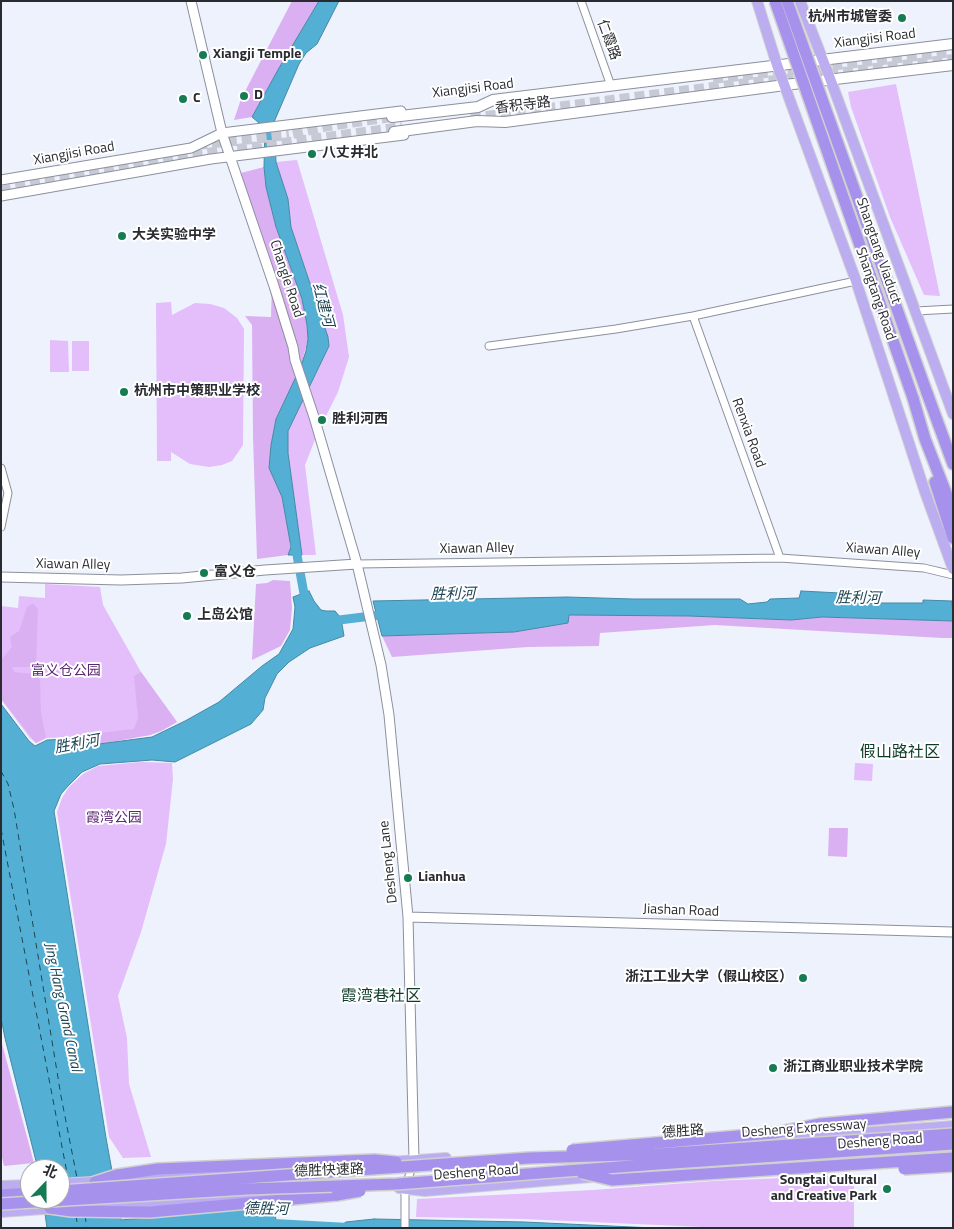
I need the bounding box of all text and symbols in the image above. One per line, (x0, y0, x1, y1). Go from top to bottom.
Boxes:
place label: 杭州市城管委 (808, 10, 892, 26)
marker: 杭州市城管委 (896, 12, 908, 24)
street label: 仁霞路 (593, 17, 623, 63)
street label: Xiangjisi Road (833, 26, 917, 52)
place label: Xiangji Temple (213, 47, 301, 63)
marker: Xiangji Temple (197, 49, 209, 61)
street label: Xiangjisi Road (431, 76, 515, 102)
place label: D (254, 88, 263, 104)
marker: D (238, 90, 250, 102)
place label: C (193, 91, 201, 107)
marker: C (177, 93, 189, 105)
street label: 香积寺路 (494, 94, 552, 118)
street label: Xiangjisi Road (32, 139, 116, 169)
place label: 八丈井北 (322, 146, 378, 162)
marker: 八丈井北 (306, 148, 318, 160)
street label: Shangtang Viaduct (852, 196, 904, 306)
place label: 大关实验中学 (132, 228, 216, 244)
marker: 大关实验中学 (116, 230, 128, 242)
street label: Changle Road (266, 238, 306, 320)
street label: Shangtang Road (851, 245, 899, 343)
water label: 红建河 (307, 281, 337, 329)
place label: 杭州市中策职业学校 (134, 384, 260, 400)
marker: 杭州市中策职业学校 (118, 386, 130, 398)
street label: Renxia Road (728, 396, 768, 470)
place label: 胜利河西 (332, 412, 388, 428)
marker: 胜利河西 (316, 414, 328, 426)
street label: Xiawan Alley (440, 540, 514, 558)
street label: Xiawan Alley (845, 540, 921, 562)
street label: Xiawan Alley (36, 556, 110, 574)
place label: 富义仓 (214, 565, 256, 581)
marker: 富义仓 (198, 567, 210, 579)
water label: 胜利河 (430, 586, 476, 604)
water label: 胜利河 (835, 590, 881, 608)
place label: 上岛公馆 (197, 608, 253, 624)
marker: 上岛公馆 (181, 610, 193, 622)
park label: 富义仓公园 (31, 664, 101, 680)
water label: 胜利河 (53, 732, 101, 758)
district label: 假山路社区 (860, 743, 940, 763)
park label: 霞湾公园 (86, 811, 142, 827)
street label: Desheng Lane (376, 820, 402, 904)
place label: Lianhua (418, 870, 466, 886)
marker: Lianhua (402, 872, 414, 884)
street label: Jiashan Road (643, 901, 719, 921)
water label: Jing Hang Grand Canal (40, 941, 84, 1073)
place label: 浙江工业大学（假山校区） (625, 970, 793, 986)
marker: 浙江工业大学（假山校区） (797, 972, 809, 984)
district label: 霞湾巷社区 (341, 987, 421, 1007)
place label: 浙江商业职业技术学院 (783, 1060, 923, 1076)
marker: 浙江商业职业技术学院 (767, 1062, 779, 1074)
street label: Desheng Expressway (741, 1116, 867, 1142)
street label: 德胜路 (661, 1122, 705, 1142)
street label: Desheng Road (837, 1131, 923, 1153)
text: 北 (40, 1158, 61, 1183)
north arrow (20, 1159, 70, 1209)
street label: 德胜快速路 (294, 1161, 364, 1181)
street label: Desheng Road (433, 1162, 519, 1184)
place label: Songtai Cultural and Creative Park (771, 1173, 877, 1206)
marker: Songtai Cultural and Creative Park (881, 1183, 893, 1195)
water label: 德胜河 (243, 1201, 289, 1219)

